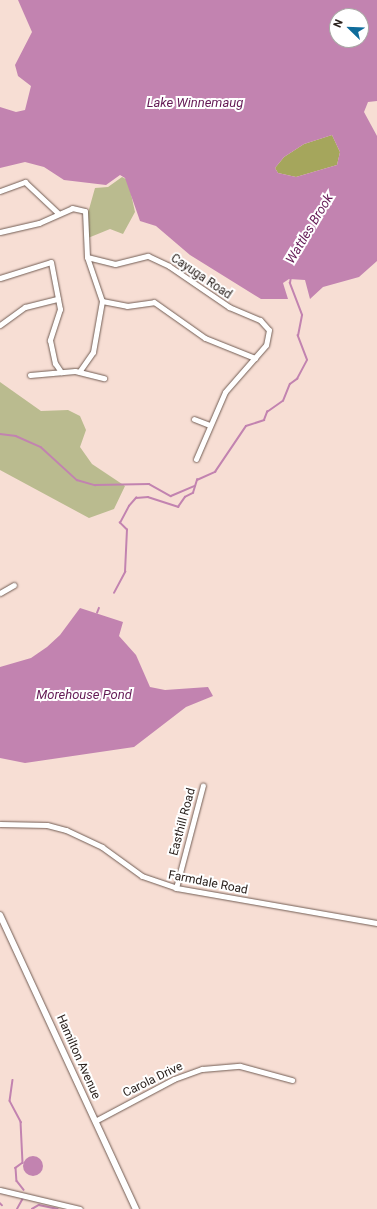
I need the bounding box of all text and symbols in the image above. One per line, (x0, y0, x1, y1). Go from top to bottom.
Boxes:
north arrow (329, 8, 369, 48)
text: N (331, 17, 346, 30)
water label: Lake Winnemaug (147, 95, 243, 111)
water label: Wattles Brook (283, 191, 337, 267)
street label: Cayuga Road (168, 251, 234, 303)
water label: Morehouse Pond (36, 687, 132, 703)
street label: Easthill Road (167, 787, 199, 857)
street label: Farmdale Road (167, 868, 249, 898)
street label: Hamilton Avenue (53, 1013, 103, 1101)
street label: Carola Drive (121, 1059, 185, 1101)

